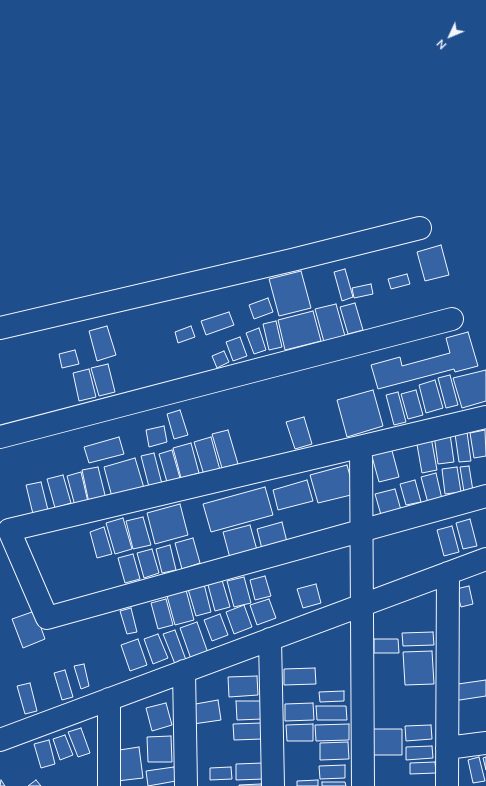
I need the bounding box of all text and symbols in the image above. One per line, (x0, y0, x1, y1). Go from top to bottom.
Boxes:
north arrow (430, 16, 470, 56)
text: N (433, 36, 449, 52)

